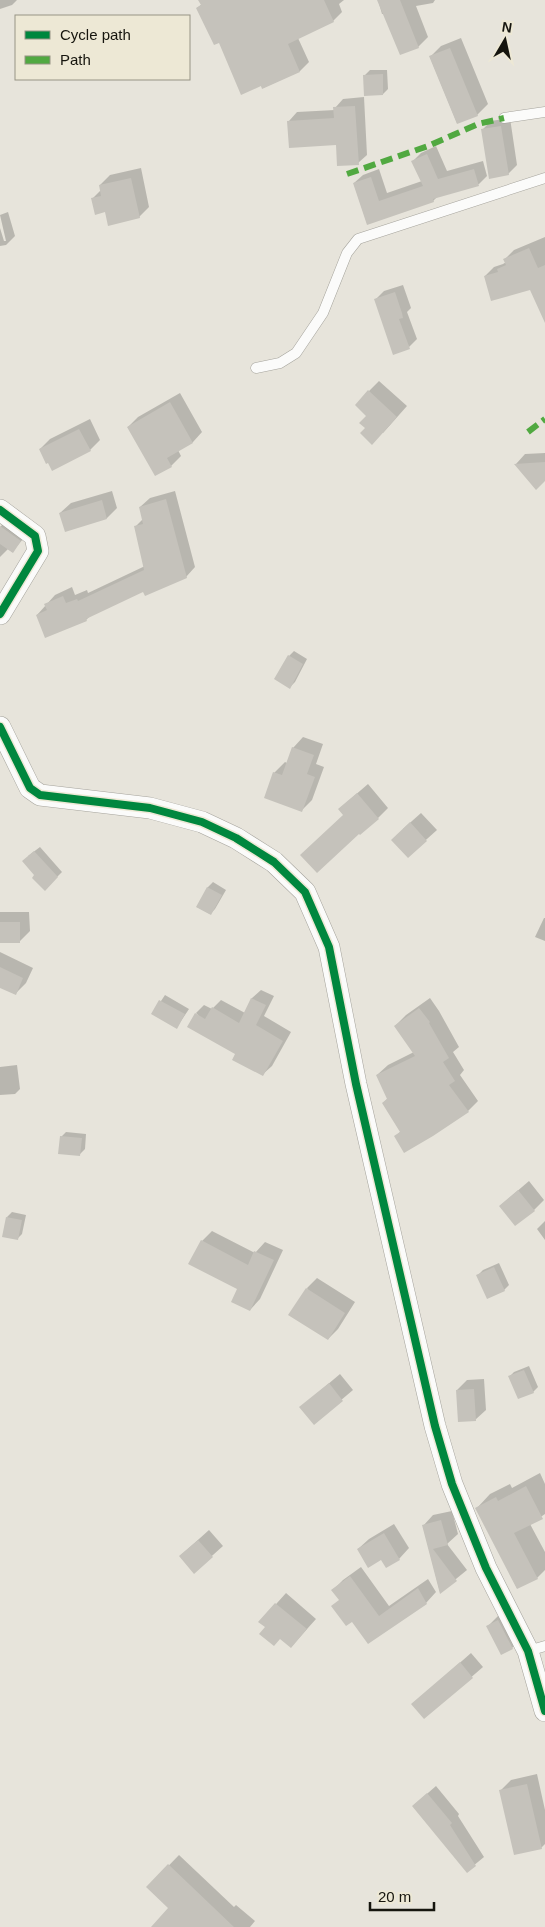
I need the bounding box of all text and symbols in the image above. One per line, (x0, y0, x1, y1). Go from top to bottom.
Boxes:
legend (15, 15, 190, 80)
north arrow (480, 15, 530, 65)
text: N (501, 18, 513, 36)
text: Cycle path (60, 26, 131, 43)
text: Path (60, 51, 91, 68)
scale bar (370, 1880, 434, 1912)
text: 20 m (378, 1888, 411, 1905)

